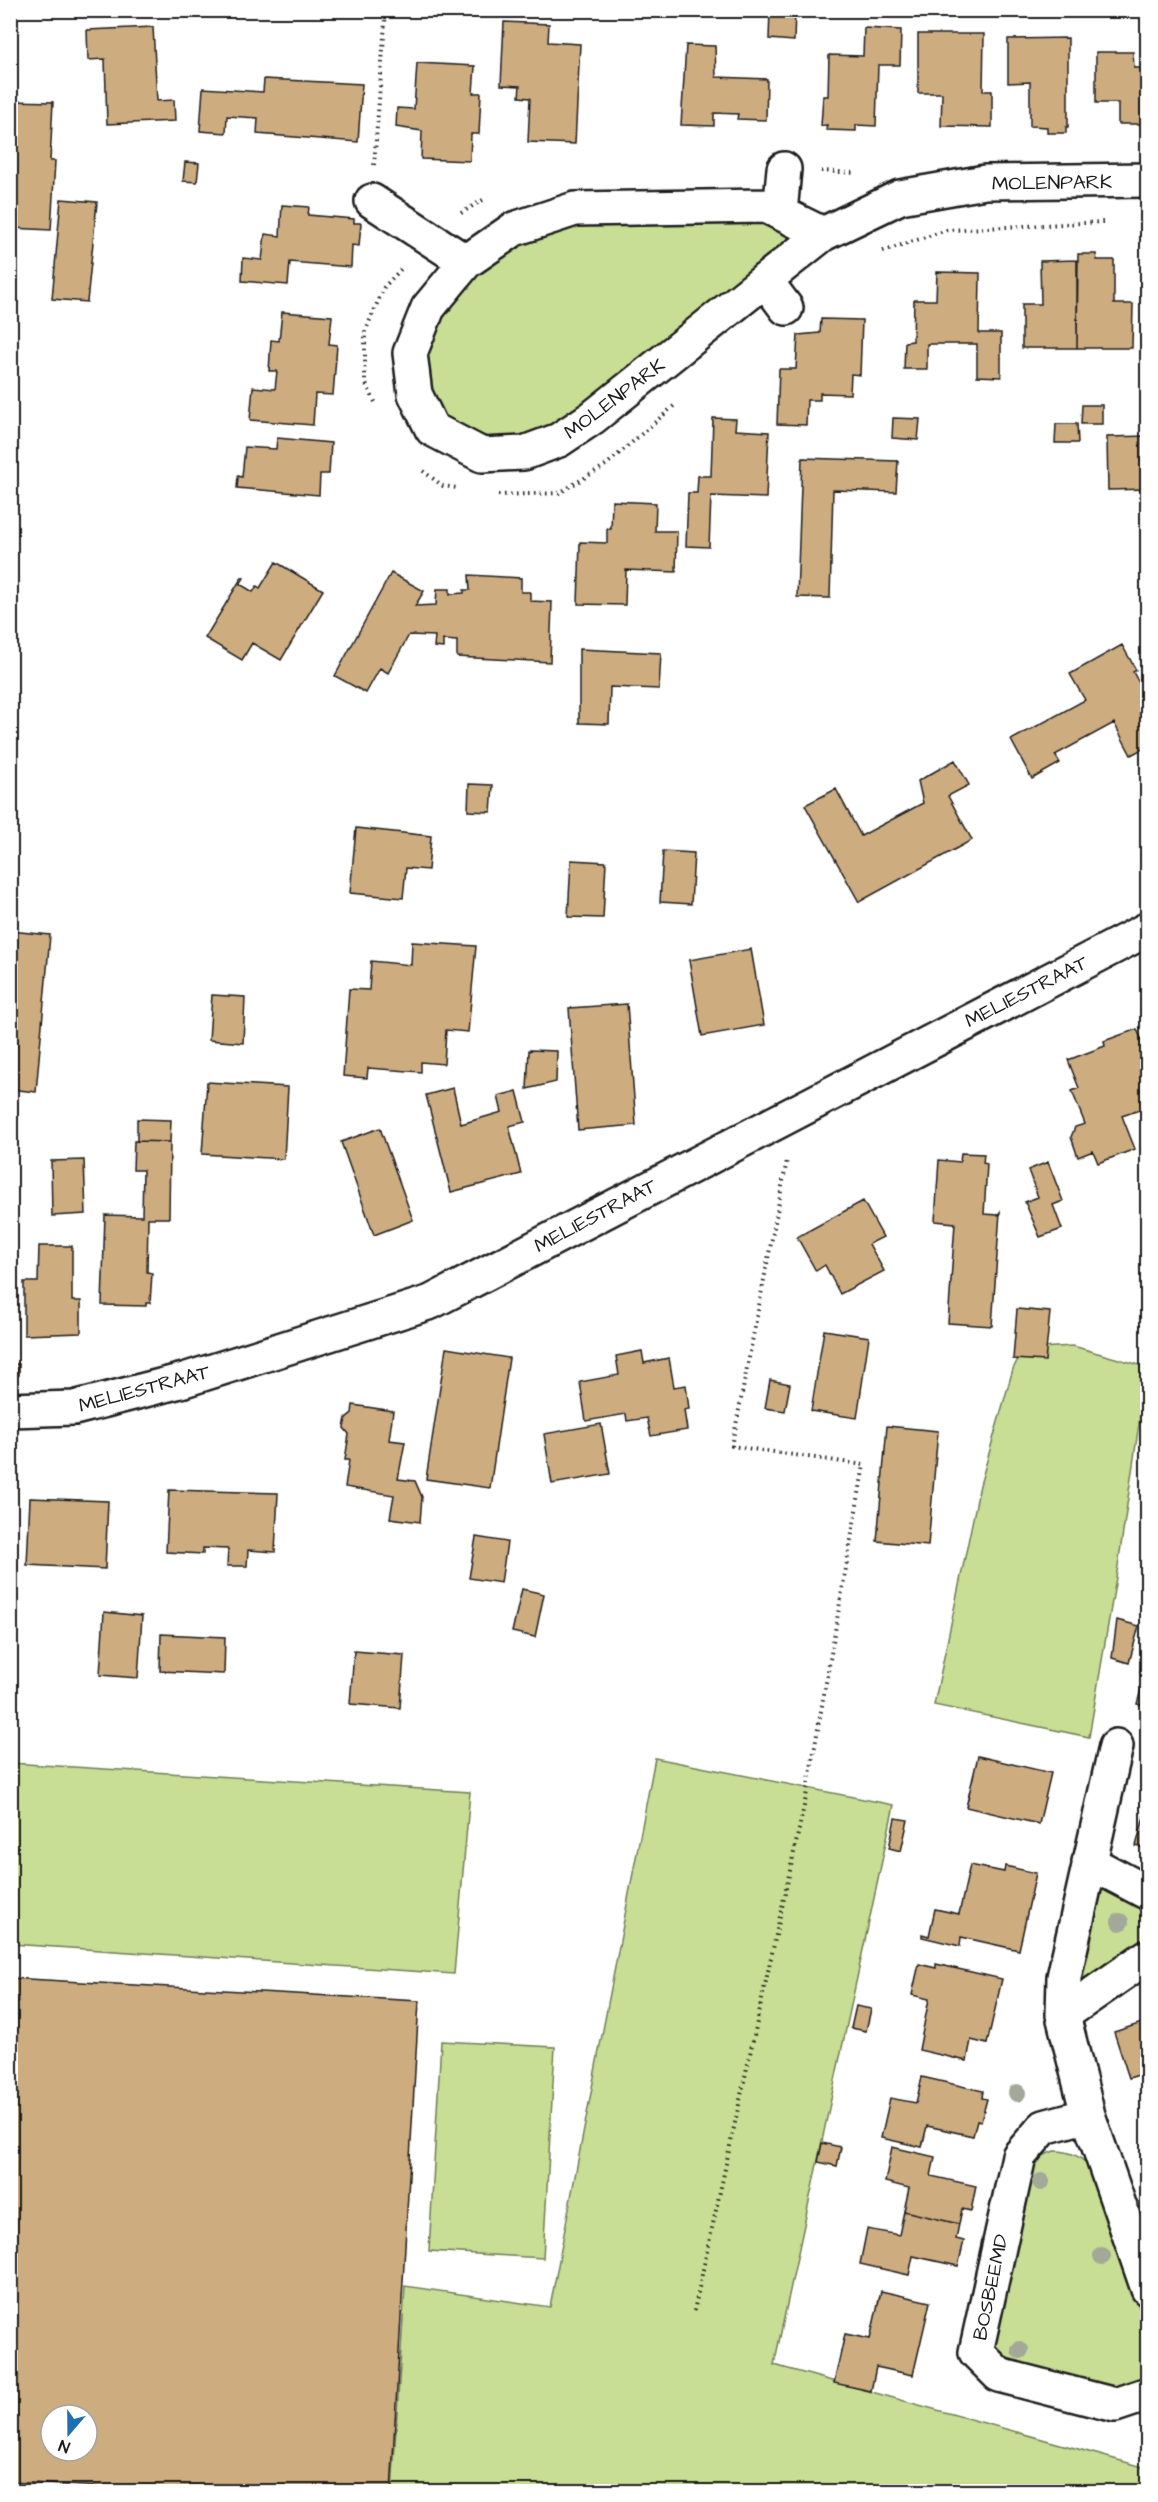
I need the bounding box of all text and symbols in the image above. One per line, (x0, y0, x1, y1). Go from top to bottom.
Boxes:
street label: MOLENPARK (992, 168, 1112, 198)
street label: MOLENPARK (558, 351, 671, 446)
street label: MELIESTRAAT (960, 949, 1093, 1035)
street label: MELIESTRAAT (529, 1172, 662, 1260)
street label: MELIESTRAAT (76, 1358, 213, 1420)
street label: BOSBEEMD (966, 2232, 1016, 2343)
north arrow (39, 2403, 99, 2463)
text: N (56, 2434, 73, 2458)

